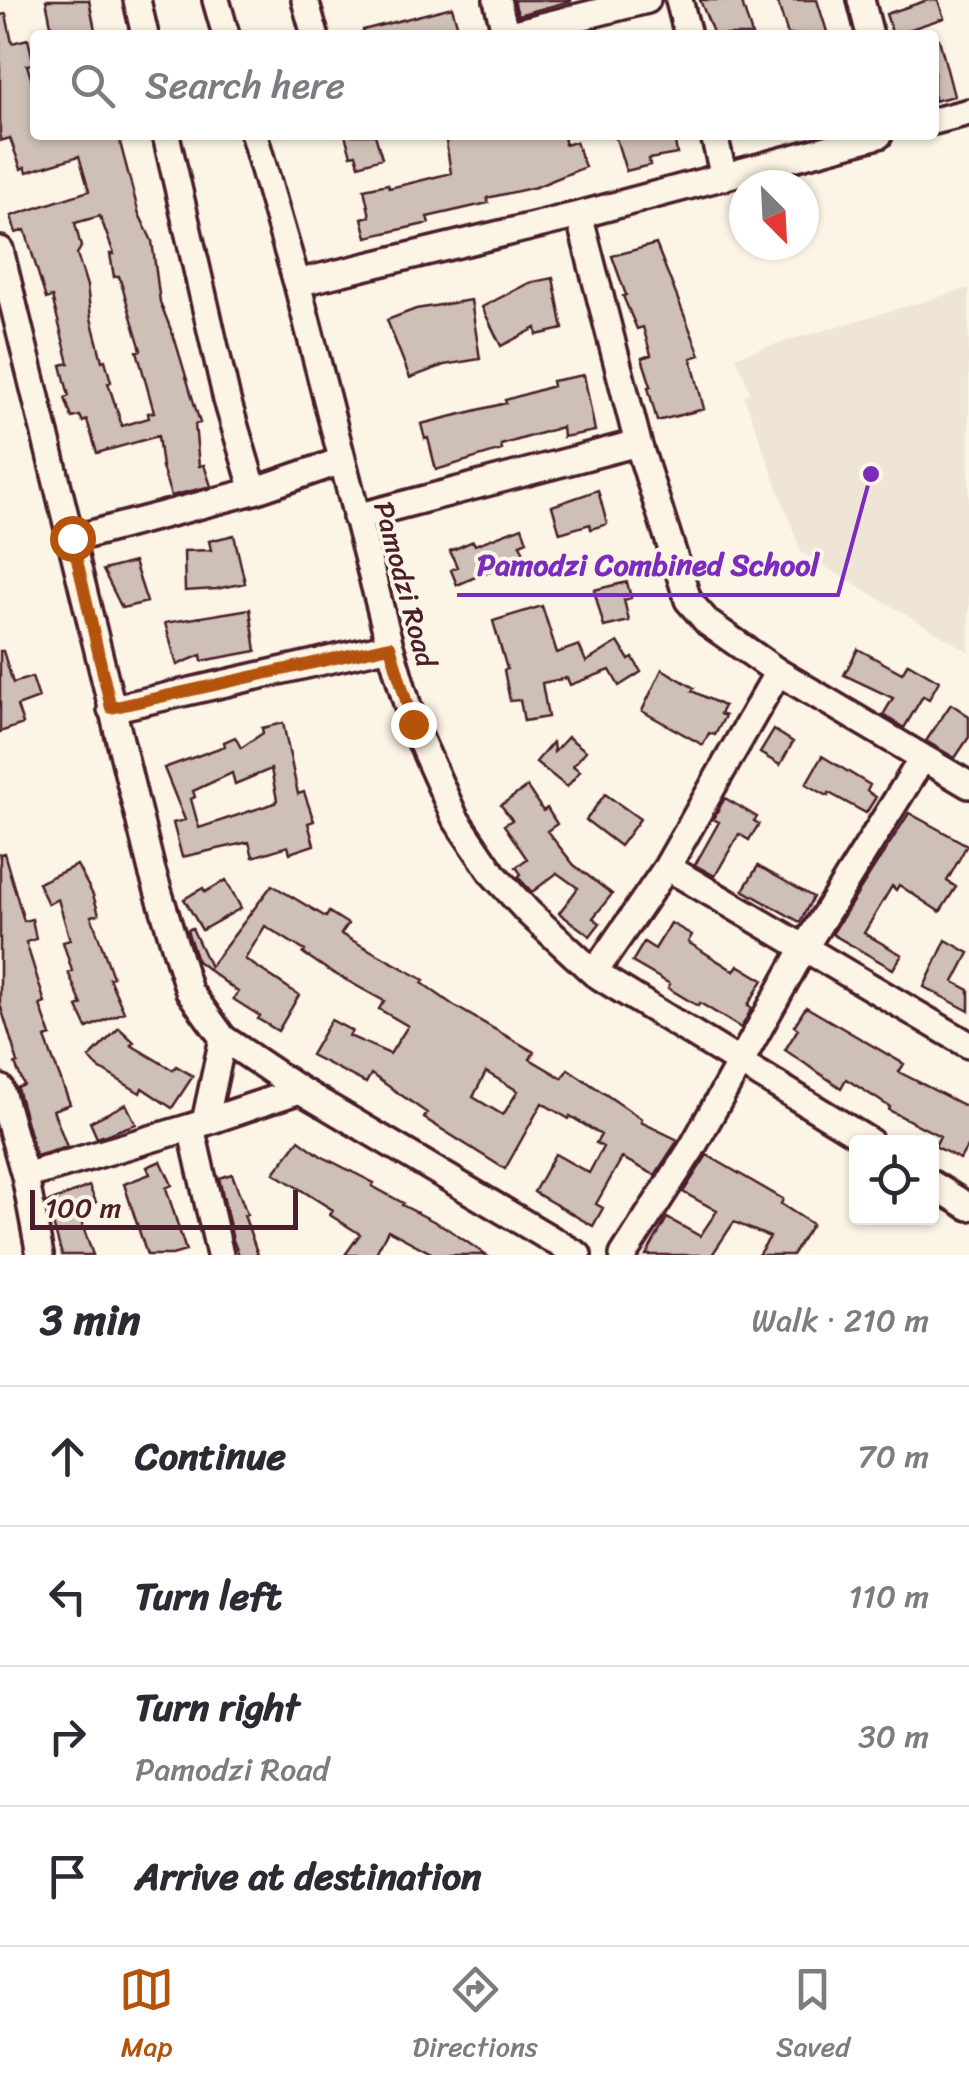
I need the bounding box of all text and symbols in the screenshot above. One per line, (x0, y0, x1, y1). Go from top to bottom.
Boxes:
search box (30, 30, 939, 140)
text: Search here (145, 52, 345, 119)
icon: search (65, 58, 120, 113)
north arrow (729, 170, 819, 260)
street label: Pamodzi Road (359, 496, 451, 675)
route start (50, 516, 96, 562)
callout: Pamodzi Combined School (457, 535, 838, 595)
text: Pamodzi Combined School (477, 538, 820, 592)
route end (391, 702, 437, 748)
map controls (849, 1135, 939, 1225)
button: locate (849, 1135, 939, 1225)
text: 100 m (45, 1183, 121, 1232)
scale bar (30, 1185, 298, 1230)
text: 3 min (40, 1283, 140, 1357)
text: Walk · 210 m (752, 1292, 929, 1349)
text: Continue (135, 1423, 286, 1490)
text: 70 m (858, 1428, 929, 1485)
icon: ahead (40, 1429, 95, 1484)
text: Turn left (135, 1563, 281, 1630)
text: 110 m (848, 1568, 929, 1625)
icon: left (40, 1569, 95, 1624)
text: Turn right (135, 1674, 300, 1741)
text: 30 m (858, 1708, 929, 1765)
icon: right (40, 1709, 95, 1764)
text: Pamodzi Road (135, 1741, 329, 1798)
text: Arrive at destination (135, 1843, 482, 1910)
icon: arrive (40, 1849, 95, 1904)
tab: Map (119, 1962, 174, 2071)
tab: Directions (412, 1962, 538, 2071)
tab: Saved (776, 1962, 850, 2071)

